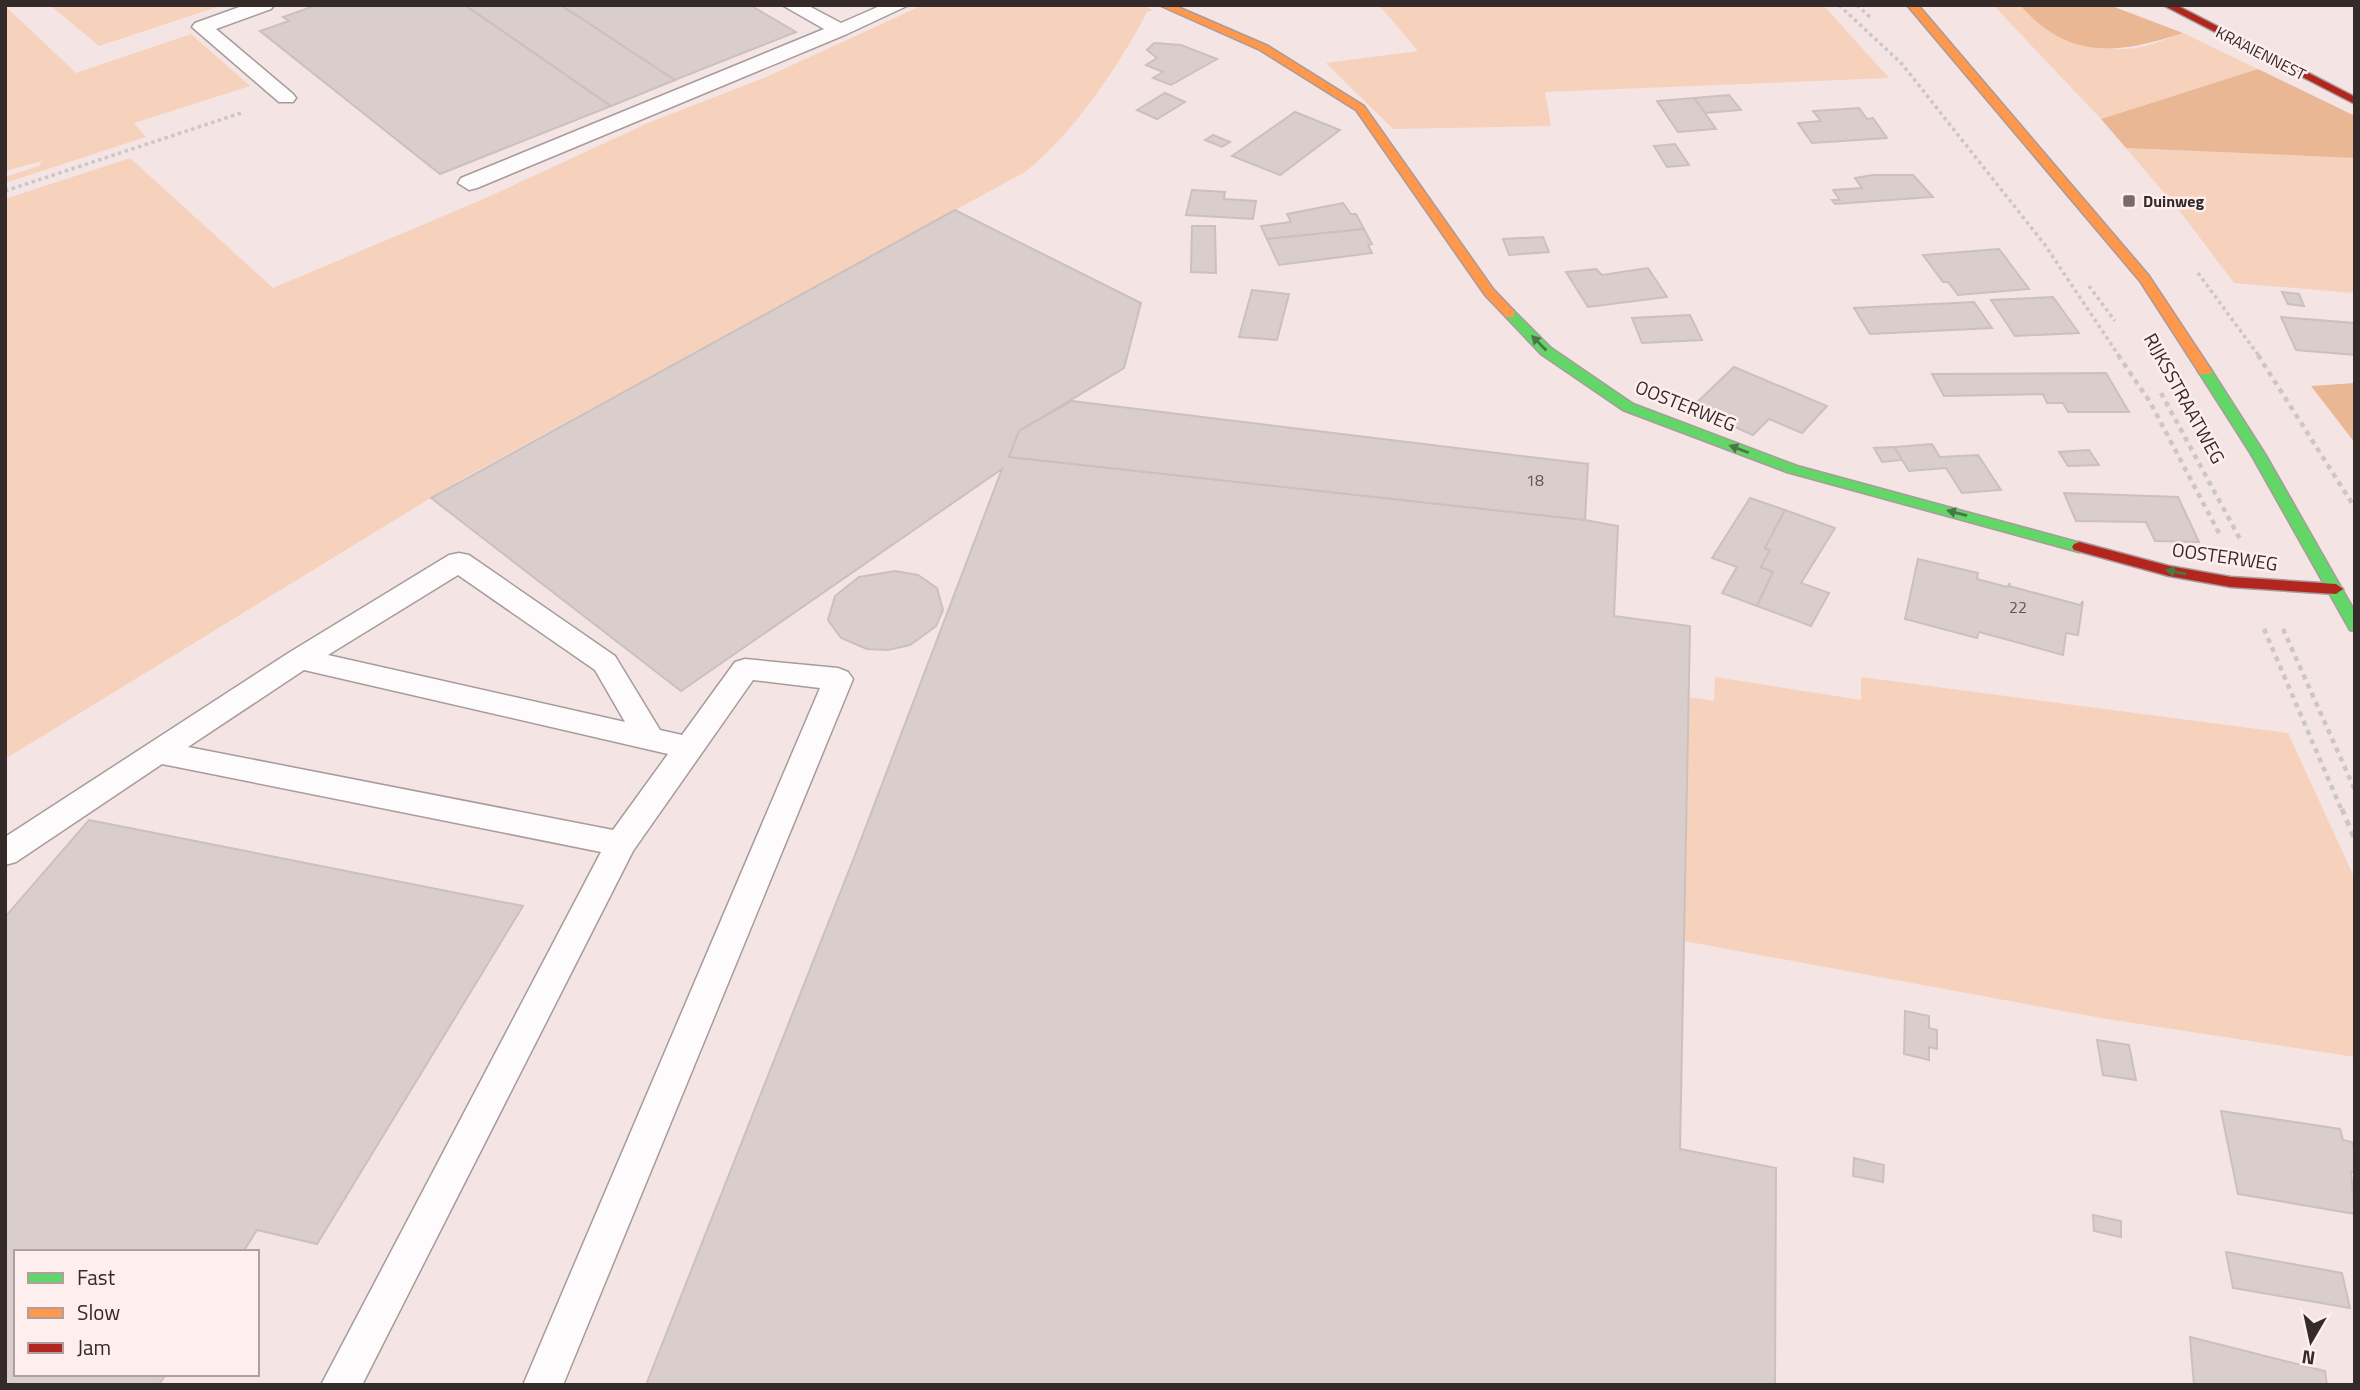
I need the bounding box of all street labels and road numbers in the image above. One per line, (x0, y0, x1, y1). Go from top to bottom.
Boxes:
street label: KRAAIENNEST (2212, 20, 2311, 86)
street label: RIJKSSTRAATWEG (2137, 327, 2233, 469)
street label: OOSTERWEG (1631, 372, 1741, 438)
street label: OOSTERWEG (2170, 534, 2280, 578)

